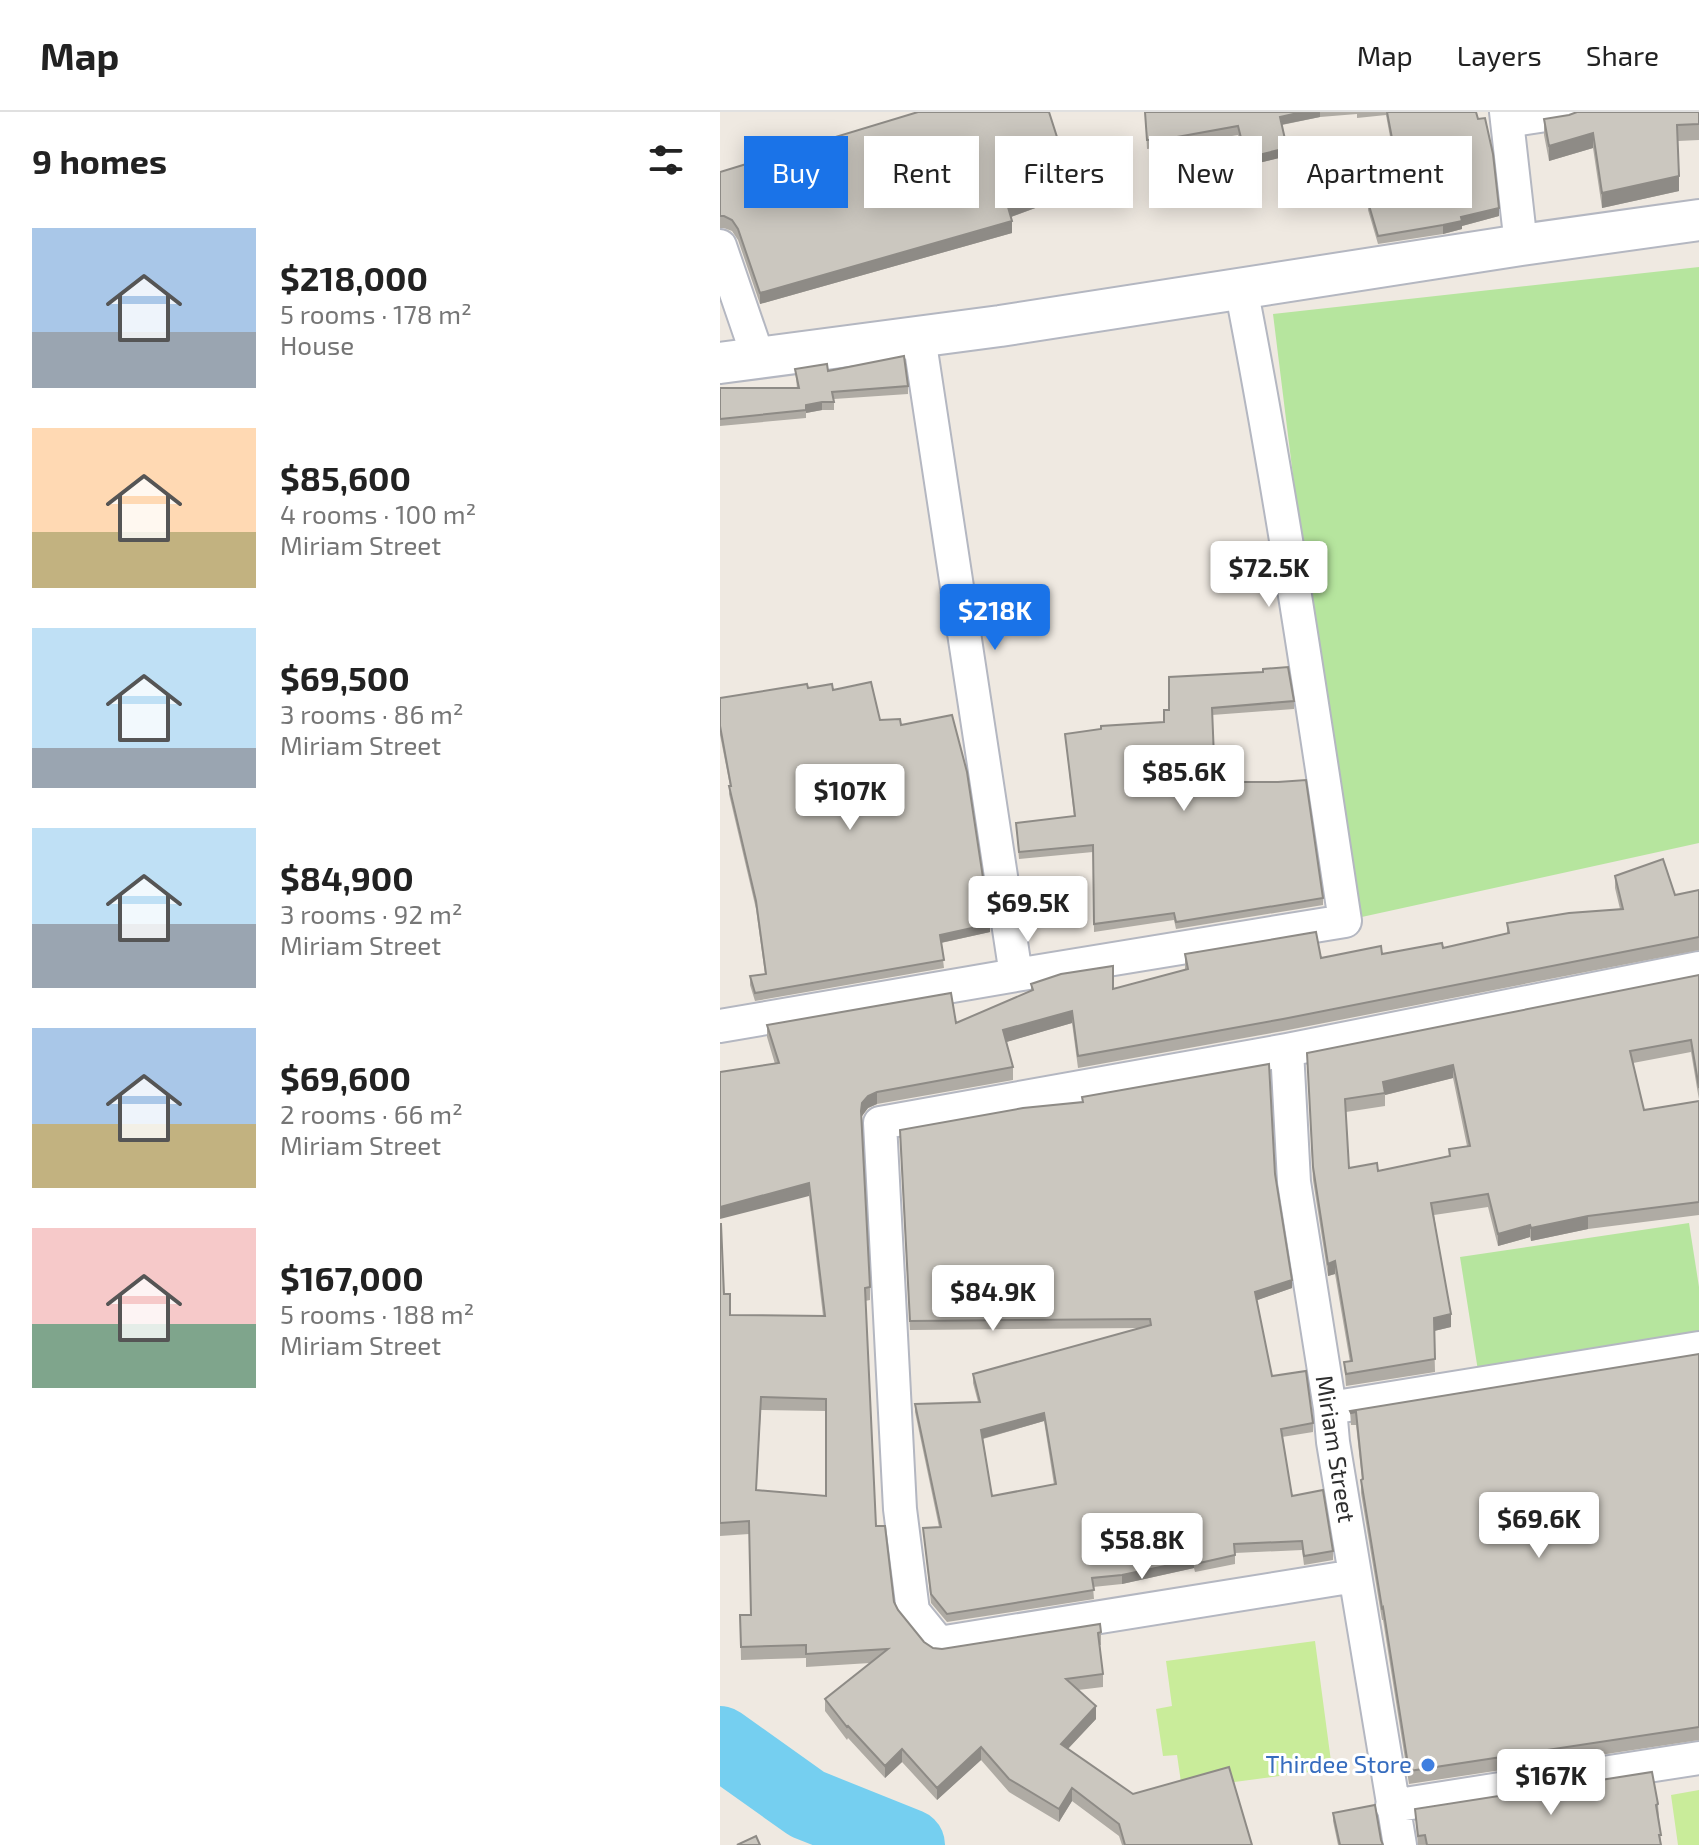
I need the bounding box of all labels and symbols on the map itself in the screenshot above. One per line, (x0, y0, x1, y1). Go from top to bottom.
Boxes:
pin: $72.5K (1204, 541, 1334, 609)
pin: $218K (939, 584, 1051, 652)
pin: $85.6K (1119, 745, 1249, 813)
pin: $107K (794, 764, 906, 832)
pin: $69.5K (963, 876, 1093, 944)
pin: $84.9K (928, 1265, 1058, 1333)
street label: Miriam Street (1311, 1373, 1362, 1525)
pin: $69.6K (1474, 1492, 1604, 1560)
pin: $58.8K (1077, 1513, 1207, 1581)
place label: Thirdee Store (1266, 1749, 1412, 1778)
pin: $167K (1495, 1749, 1607, 1817)
marker: Thirdee Store (1419, 1756, 1437, 1774)

